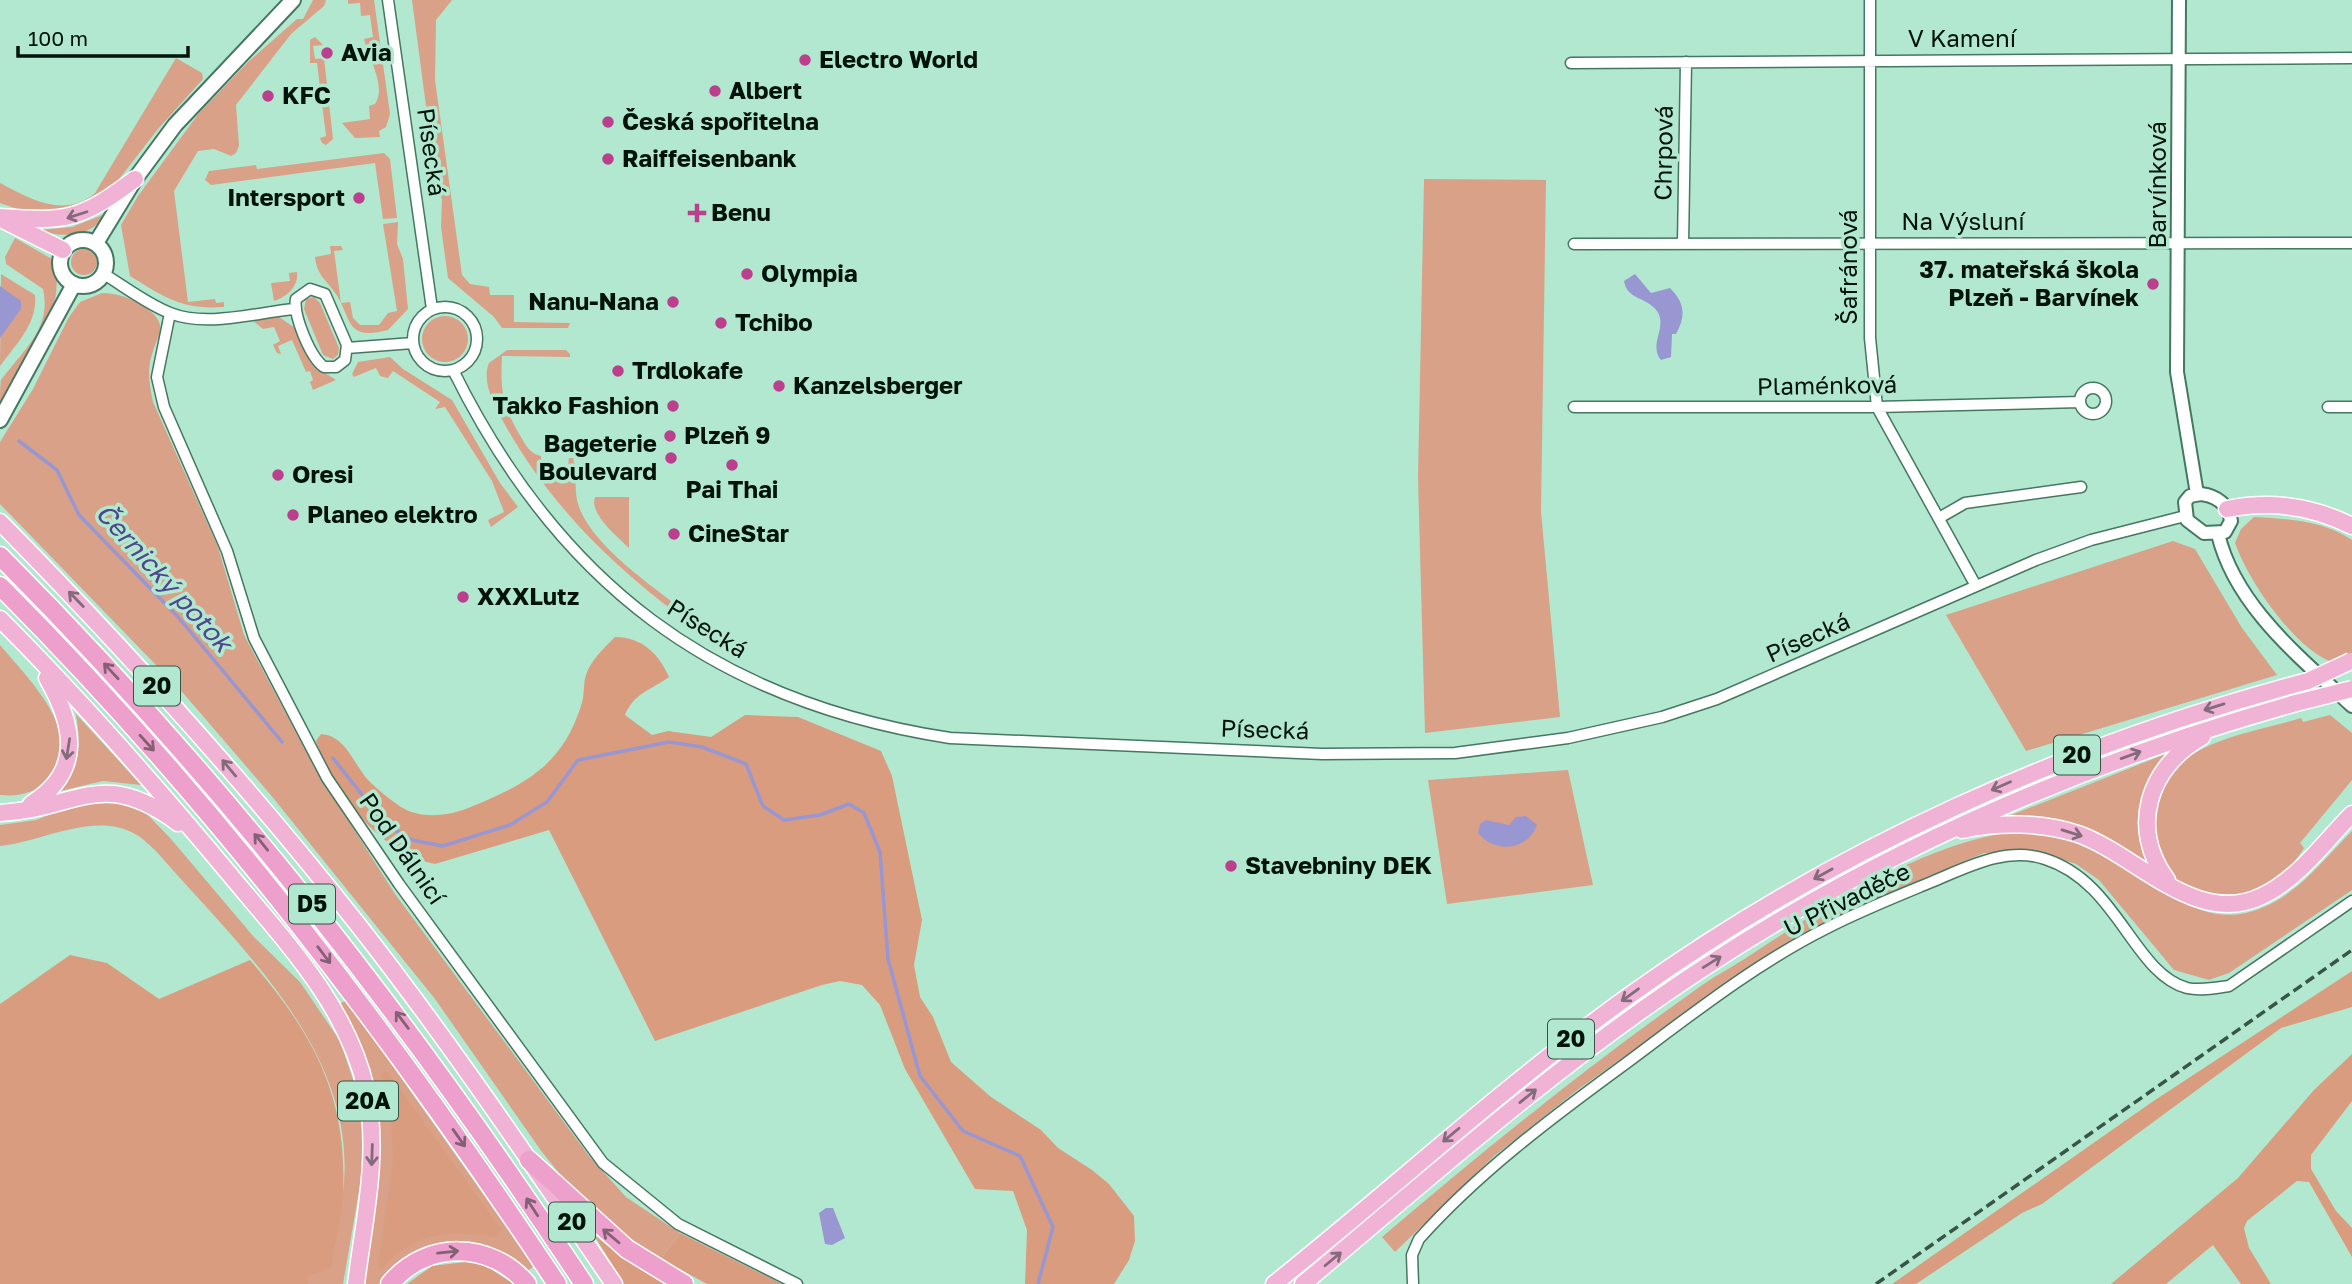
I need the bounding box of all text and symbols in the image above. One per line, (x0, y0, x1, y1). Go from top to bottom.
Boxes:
scale bar (18, 14, 187, 58)
street label: V Kamení (1908, 23, 2018, 52)
text: 100 m (28, 25, 88, 51)
place label: Avia (341, 37, 392, 66)
place label: Electro World (819, 44, 978, 73)
marker: Avia (319, 45, 335, 61)
marker: Electro World (797, 52, 813, 68)
place label: Albert (729, 75, 802, 104)
place label: KFC (282, 80, 331, 109)
marker: Albert (707, 83, 723, 99)
marker: KFC (260, 88, 276, 104)
street label: Chrpová (1647, 105, 1678, 201)
street label: Písecká (412, 106, 453, 198)
place label: Česká spořitelna (622, 106, 819, 135)
marker: Česká spořitelna (600, 114, 616, 130)
street label: Barvínková (2142, 121, 2171, 249)
place label: Raiffeisenbank (622, 143, 797, 172)
marker: Raiffeisenbank (600, 151, 616, 167)
place label: Intersport (227, 182, 345, 211)
marker: Intersport (351, 190, 367, 206)
place label: Benu (711, 197, 771, 226)
marker: Benu (689, 205, 705, 221)
street label: Na Výsluní (1901, 206, 2026, 235)
street label: Šafránová (1833, 209, 1862, 325)
one-way arrow (67, 210, 89, 222)
place label: 37. mateřská škola Plzeň - Barvínek (1919, 254, 2139, 311)
place label: Olympia (761, 258, 858, 287)
marker: Olympia (739, 266, 755, 282)
marker: 37. mateřská škola Plzeň - Barvínek (2145, 276, 2161, 292)
place label: Nanu-Nana (528, 286, 659, 315)
marker: Nanu-Nana (665, 294, 681, 310)
place label: Tchibo (735, 307, 813, 336)
marker: Tchibo (713, 315, 729, 331)
place label: Trdlokafe (632, 355, 743, 384)
marker: Trdlokafe (610, 363, 626, 379)
street label: Plaménková (1757, 369, 1897, 400)
place label: Kanzelsberger (793, 370, 963, 399)
marker: Kanzelsberger (771, 378, 787, 394)
place label: Takko Fashion (492, 390, 659, 419)
marker: Takko Fashion (665, 398, 681, 414)
place label: Plzeň 9 (684, 420, 770, 449)
place label: Bageterie Boulevard (539, 428, 657, 485)
marker: Plzeň 9 (662, 428, 678, 444)
marker: Bageterie Boulevard (663, 450, 679, 466)
marker: Pai Thai (724, 457, 740, 473)
place label: Oresi (292, 459, 354, 488)
marker: Oresi (270, 467, 286, 483)
place label: Pai Thai (686, 474, 778, 503)
water label: Černický potok (90, 497, 240, 660)
place label: Planeo elektro (307, 499, 478, 528)
marker: Planeo elektro (285, 507, 301, 523)
place label: CineStar (688, 518, 789, 547)
marker: CineStar (666, 526, 682, 542)
place label: XXXLutz (477, 581, 579, 610)
marker: XXXLutz (455, 589, 471, 605)
one-way arrow (67, 591, 84, 608)
street label: Písecká (662, 592, 753, 664)
street label: Písecká (1761, 605, 1854, 668)
one-way arrow (103, 662, 119, 680)
road number: 20 (134, 666, 180, 706)
one-way arrow (2203, 702, 2225, 715)
street label: Písecká (1220, 712, 1310, 745)
one-way arrow (139, 733, 155, 751)
road number: 20 (2054, 736, 2100, 775)
one-way arrow (61, 737, 74, 760)
one-way arrow (2119, 748, 2141, 760)
one-way arrow (221, 759, 237, 777)
one-way arrow (1990, 781, 2012, 794)
street label: Pod Dálnicí (354, 787, 453, 911)
one-way arrow (2060, 828, 2082, 840)
one-way arrow (253, 833, 269, 851)
place label: Stavebniny DEK (1245, 850, 1433, 879)
street label: U Přivaděče (1778, 856, 1914, 942)
marker: Stavebniny DEK (1223, 858, 1239, 874)
one-way arrow (1813, 867, 1833, 881)
road number: D5 (289, 884, 335, 923)
one-way arrow (317, 945, 332, 964)
one-way arrow (1702, 955, 1721, 970)
one-way arrow (1621, 988, 1640, 1002)
one-way arrow (394, 1012, 409, 1030)
road number: 20 (1548, 1020, 1594, 1058)
road number: 20A (338, 1082, 398, 1120)
one-way arrow (1519, 1088, 1537, 1104)
one-way arrow (1442, 1127, 1460, 1143)
one-way arrow (452, 1128, 466, 1147)
one-way arrow (365, 1143, 378, 1166)
one-way arrow (525, 1197, 539, 1217)
road number: 20 (549, 1203, 595, 1242)
one-way arrow (603, 1228, 621, 1244)
one-way arrow (436, 1245, 459, 1258)
one-way arrow (1324, 1251, 1342, 1267)

